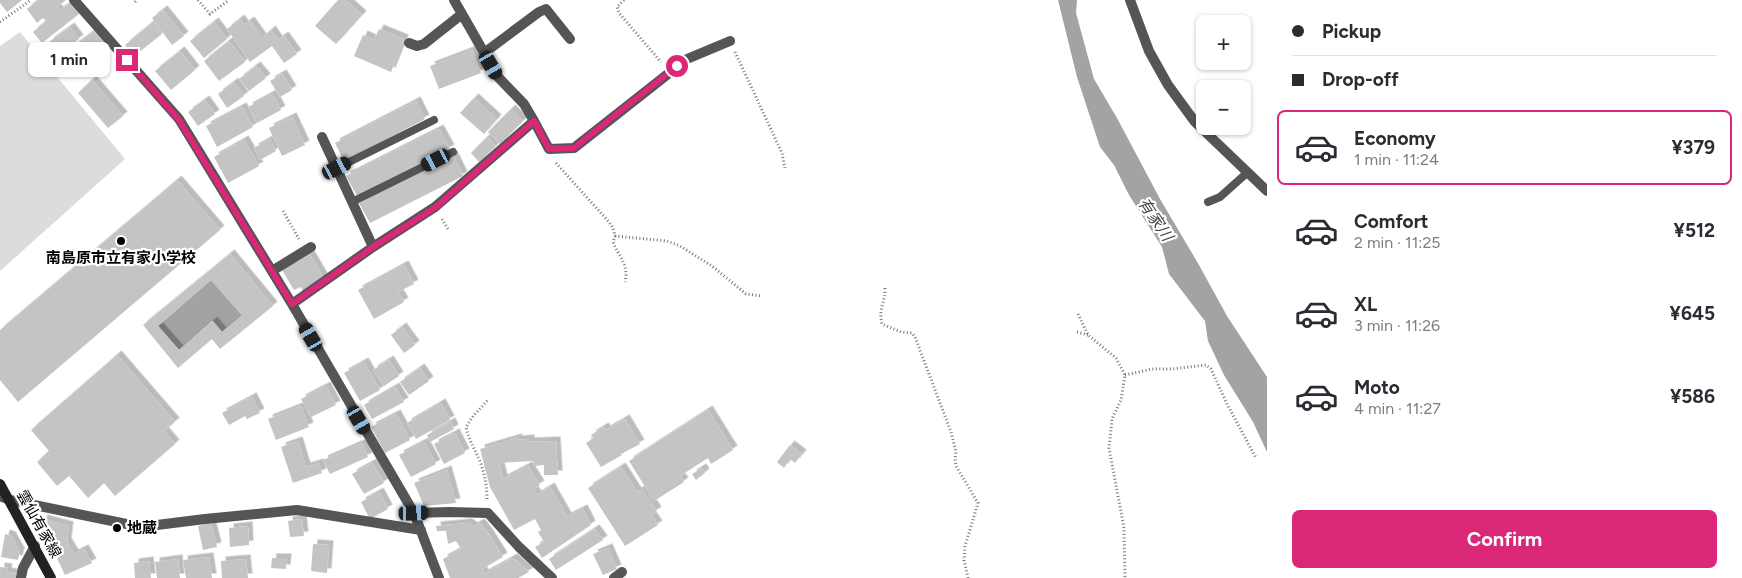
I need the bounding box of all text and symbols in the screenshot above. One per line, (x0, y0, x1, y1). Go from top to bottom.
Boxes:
map controls (1196, 15, 1251, 135)
button: + (1196, 15, 1251, 70)
text: Pickup (1322, 20, 1381, 43)
callout: 1 min (27, 42, 110, 78)
car (477, 48, 504, 82)
route end (116, 49, 138, 71)
text: 1 min (50, 50, 88, 69)
route start (666, 55, 688, 77)
text: Drop-off (1322, 68, 1399, 91)
button: − (1196, 80, 1251, 135)
icon: car (1294, 125, 1339, 170)
text: Economy (1354, 127, 1436, 150)
text: ¥379 (1672, 136, 1715, 159)
car (419, 147, 452, 173)
text: 1 min · 11:24 (1354, 150, 1439, 169)
car (320, 155, 353, 181)
water label: 有家川 (1134, 194, 1178, 246)
icon: car (1294, 208, 1339, 253)
text: Comfort (1354, 210, 1429, 233)
text: ¥512 (1674, 219, 1715, 242)
text: 2 min · 11:25 (1354, 233, 1441, 252)
marker: 南島原市立有家小学校 (115, 235, 127, 247)
place label: 南島原市立有家小学校 (46, 249, 196, 267)
icon: car (1294, 291, 1339, 336)
text: XL (1354, 293, 1377, 316)
text: ¥645 (1670, 302, 1715, 325)
text: 3 min · 11:26 (1354, 316, 1440, 335)
car (297, 320, 324, 354)
icon: car (1294, 374, 1339, 419)
text: Moto (1354, 376, 1400, 399)
text: ¥586 (1670, 385, 1715, 408)
text: 4 min · 11:27 (1354, 399, 1441, 418)
car (345, 403, 372, 437)
street label: 雲仙有家線 (13, 487, 65, 561)
car (398, 505, 429, 521)
button: Confirm (1292, 510, 1717, 568)
place label: 地蔵 (127, 519, 157, 537)
marker: 地蔵 (111, 522, 123, 534)

